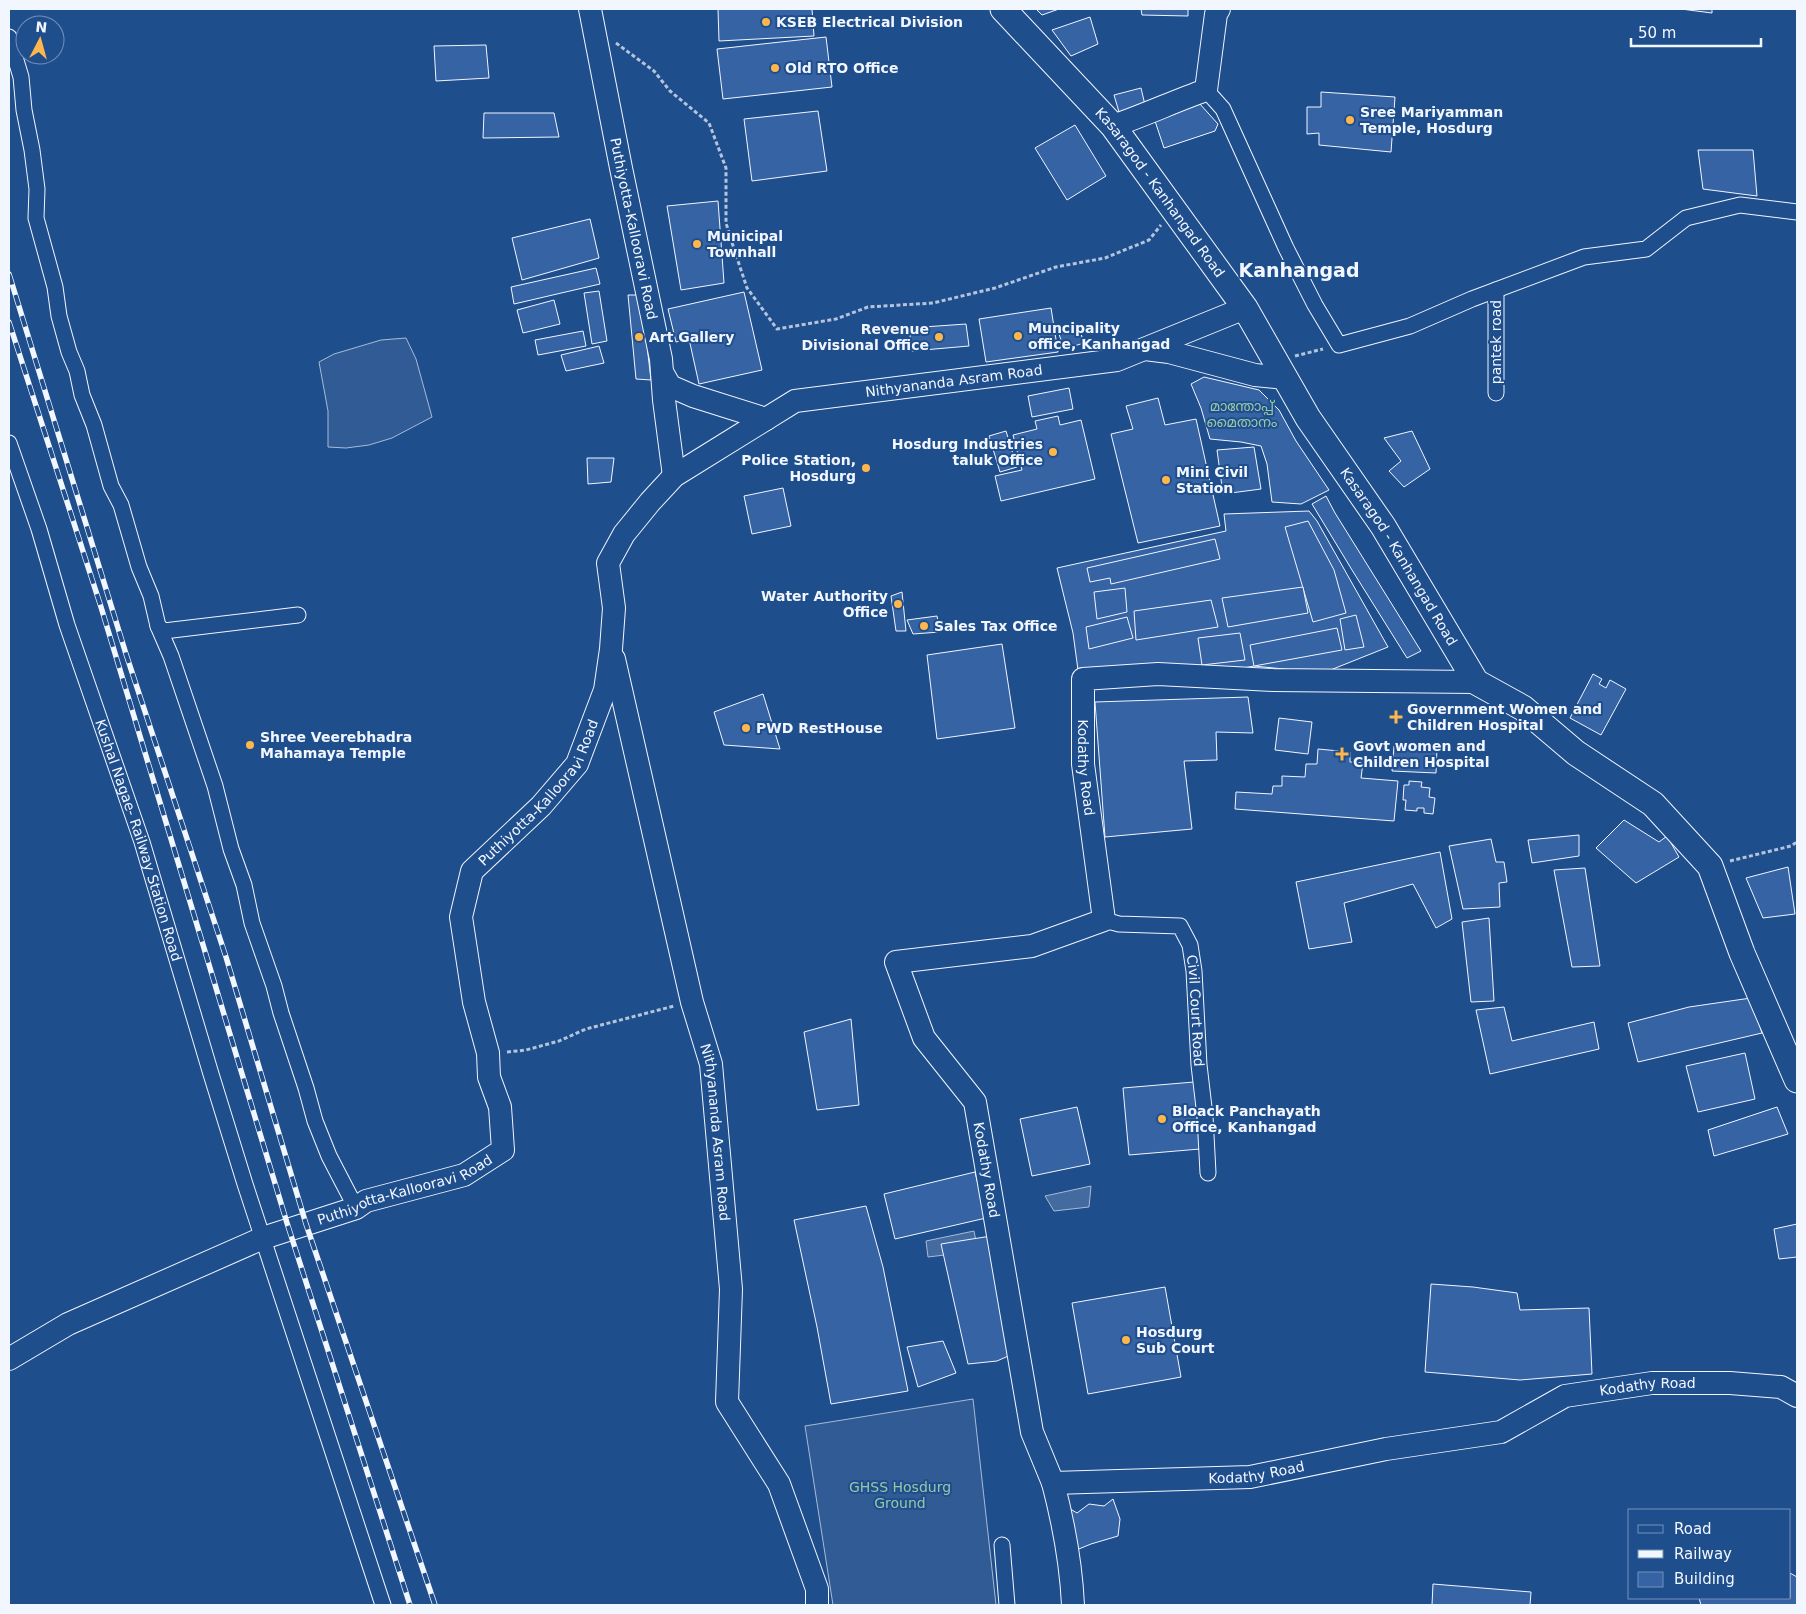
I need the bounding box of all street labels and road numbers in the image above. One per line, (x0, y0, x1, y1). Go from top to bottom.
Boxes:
street label: Kasaragod - Kanhangad Road (1092, 104, 1228, 280)
street label: Puthiyotta-Kallooravi Road (607, 136, 661, 321)
street label: pantek road (1488, 300, 1504, 384)
street label: Nithyananda Asram Road (864, 362, 1043, 400)
street label: Kasaragod - Kanhangad Road (1337, 465, 1460, 648)
street label: Kushal Nagae- Railway Station Road (92, 717, 185, 963)
street label: Puthiyotta-Kallooravi Road (475, 717, 601, 869)
street label: Kodathy Road (1075, 719, 1098, 817)
street label: Civil Court Road (1184, 953, 1207, 1067)
street label: Nithyananda Asram Road (697, 1042, 733, 1222)
street label: Kodathy Road (971, 1121, 1003, 1219)
street label: Puthiyotta-Kallooravi Road (315, 1151, 495, 1228)
street label: Kodathy Road (1598, 1374, 1696, 1399)
street label: Kodathy Road (1208, 1458, 1306, 1486)

